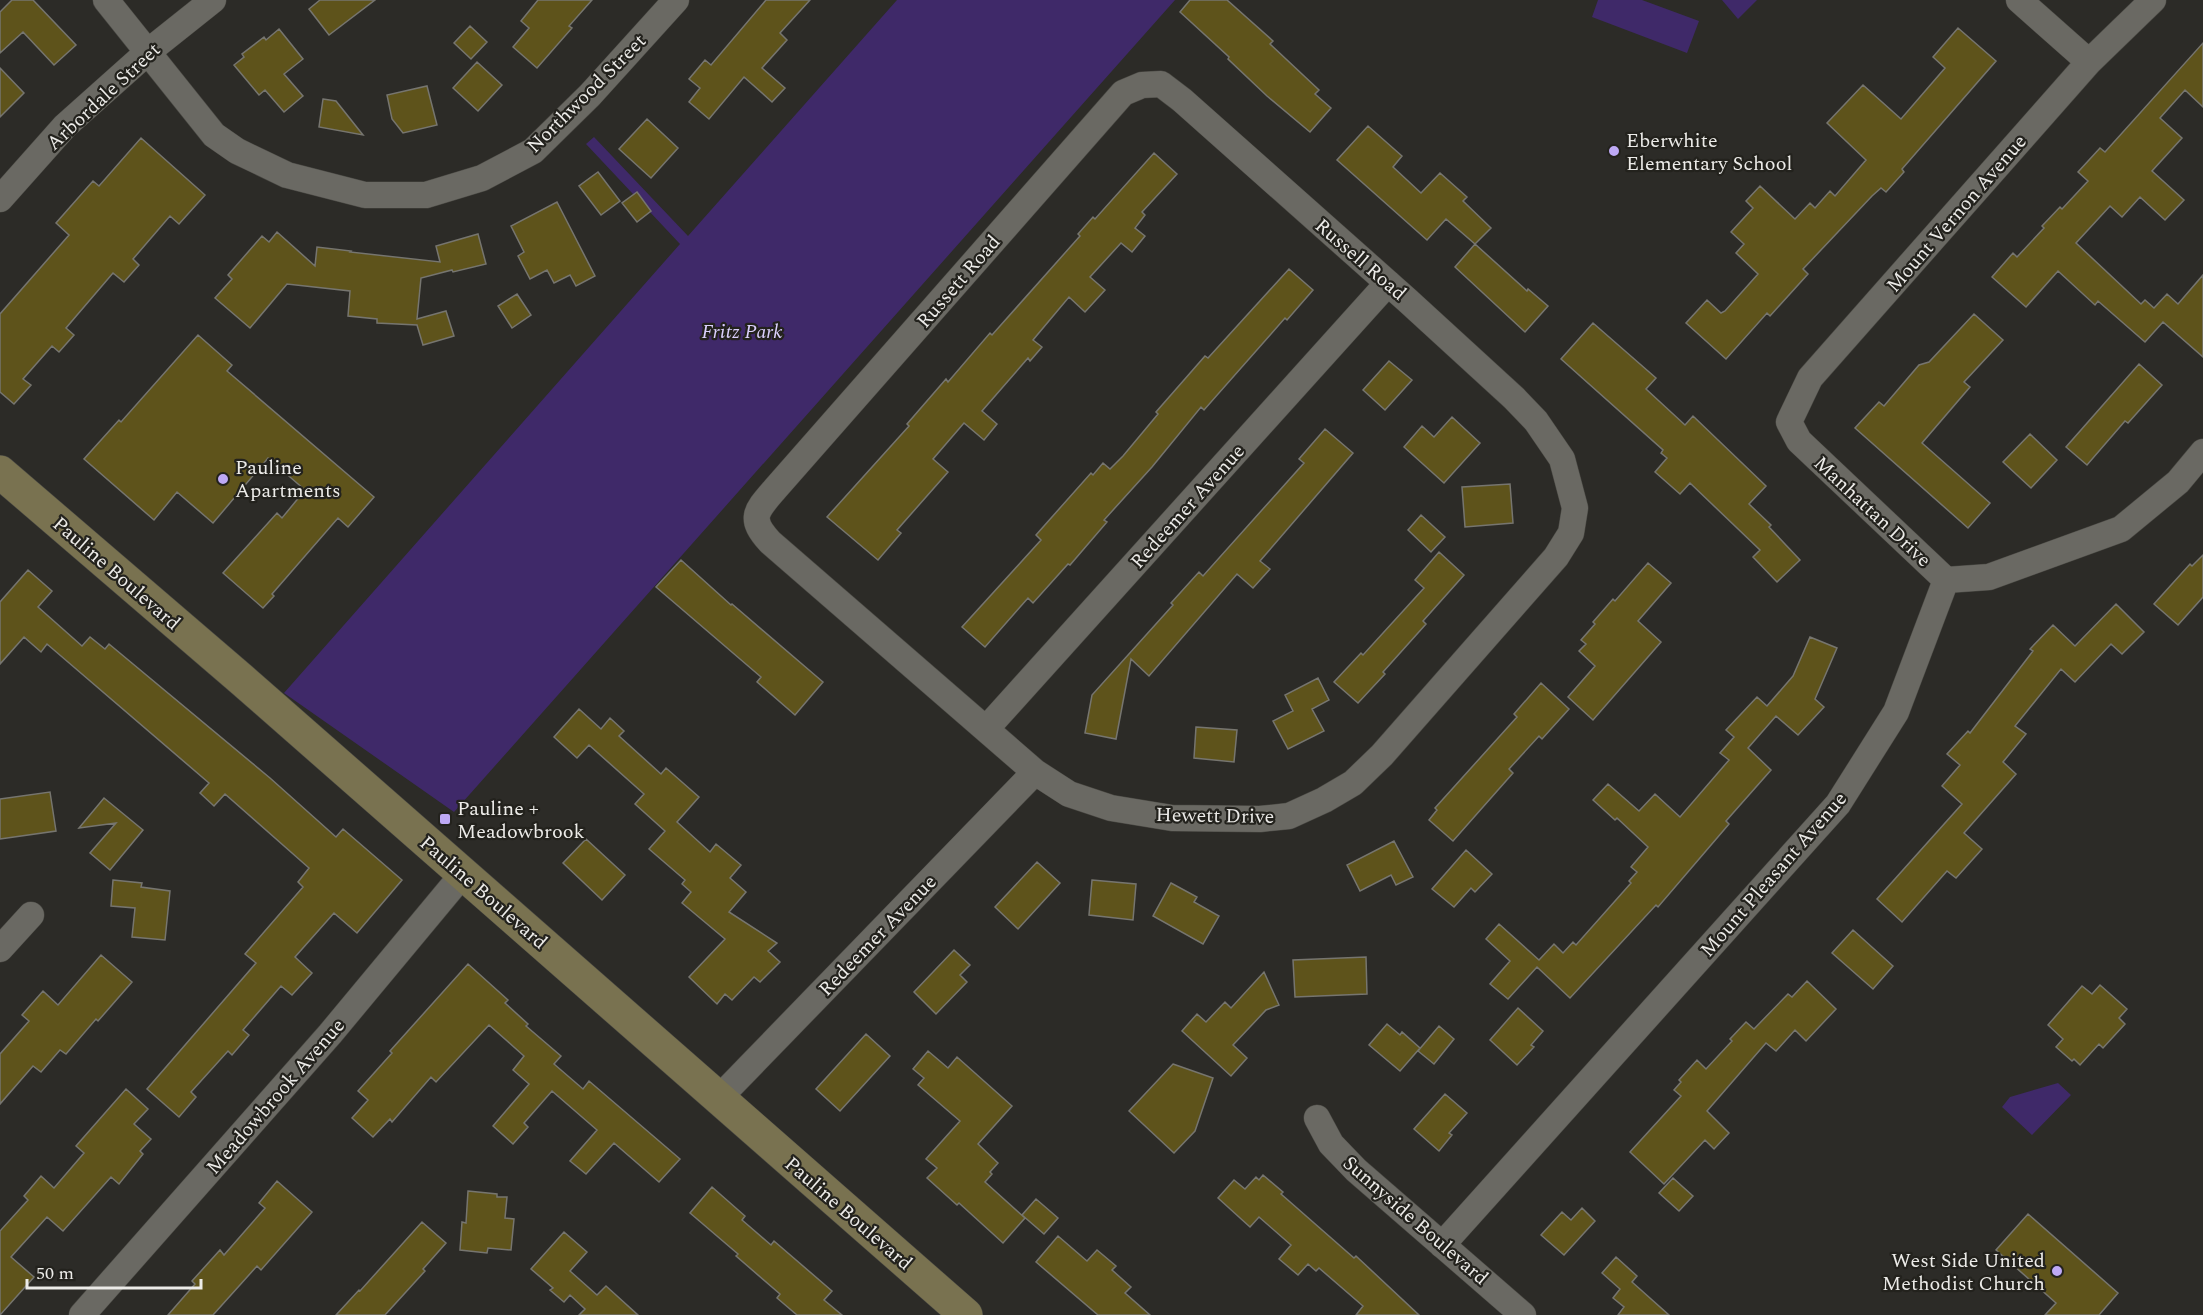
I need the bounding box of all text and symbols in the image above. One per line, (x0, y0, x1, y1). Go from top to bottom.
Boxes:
street label: Northwood Street (520, 27, 653, 160)
street label: Arbordale Street (40, 36, 168, 158)
place label: Eberwhite Elementary School (1626, 126, 1792, 179)
street label: Mount Vernon Avenue (1879, 128, 2034, 300)
marker: Eberwhite Elementary School (1607, 144, 1621, 158)
street label: Russell Road (1308, 211, 1413, 308)
street label: Russett Road (910, 228, 1008, 335)
park label: Fritz Park (701, 317, 783, 347)
street label: Redeemer Avenue (1123, 437, 1252, 576)
street label: Manhattan Drive (1807, 449, 1938, 574)
place label: Pauline Apartments (235, 453, 341, 506)
marker: Pauline Apartments (216, 472, 230, 486)
street label: Pauline Boulevard (46, 510, 187, 638)
street label: Mount Pleasant Avenue (1693, 785, 1854, 964)
place label: Pauline + Meadowbrook (457, 794, 585, 847)
street label: Hewett Drive (1155, 800, 1275, 832)
marker: Pauline + Meadowbrook (438, 812, 452, 826)
street label: Pauline Boulevard (413, 829, 554, 957)
street label: Redeemer Avenue (812, 868, 944, 1003)
street label: Meadowbrook Avenue (199, 1012, 352, 1182)
street label: Sunnyside Boulevard (1336, 1149, 1495, 1293)
street label: Pauline Boulevard (778, 1150, 919, 1278)
place label: West Side United Methodist Church (1882, 1246, 2045, 1299)
scale bar (27, 1252, 201, 1290)
text: 50 m (36, 1260, 74, 1287)
marker: West Side United Methodist Church (2050, 1264, 2064, 1278)

